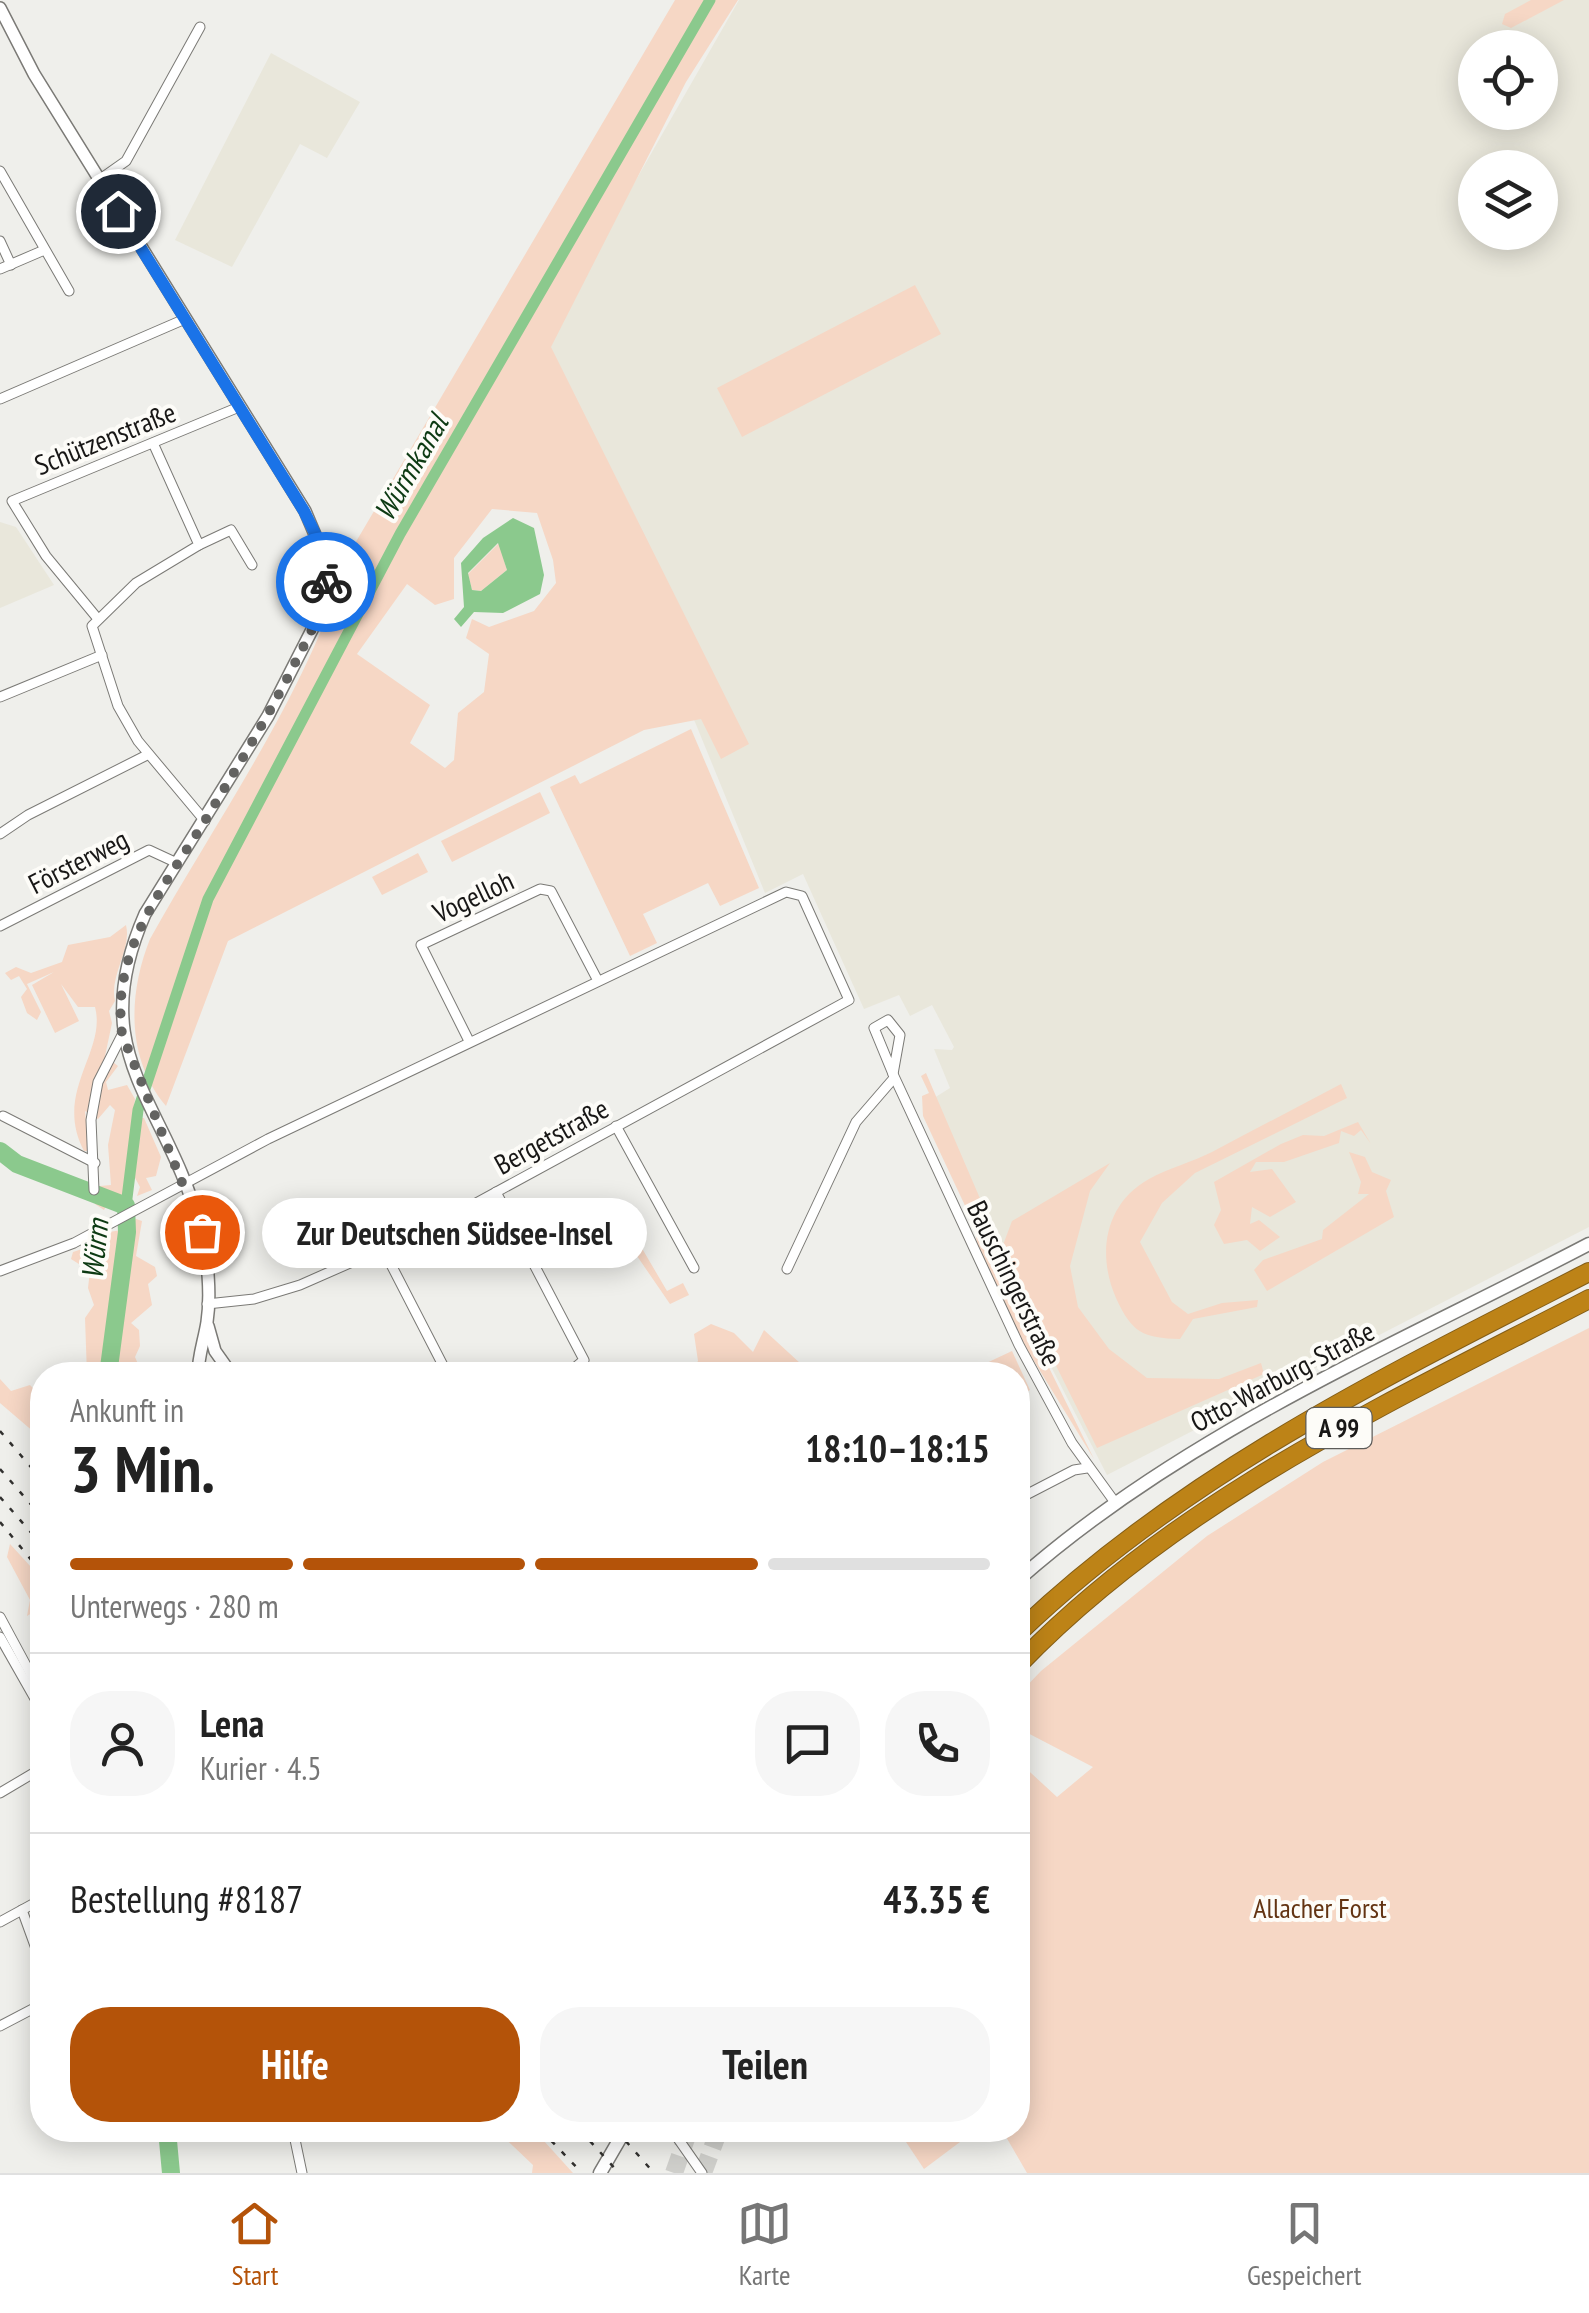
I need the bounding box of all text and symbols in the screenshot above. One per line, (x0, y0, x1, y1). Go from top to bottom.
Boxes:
map controls (1458, 30, 1558, 250)
button: locate (1458, 30, 1558, 130)
button: layers (1458, 150, 1558, 250)
pin (76, 169, 161, 254)
icon: home (91, 184, 146, 239)
street label: Schützenstraße (29, 393, 181, 483)
water label: Würmkanal (364, 404, 457, 527)
courier (276, 532, 376, 632)
icon: bike (299, 555, 354, 610)
street label: Försterweg (22, 820, 134, 902)
street label: Vogelloh (426, 861, 519, 931)
street label: Bergetstraße (487, 1090, 615, 1182)
pin (160, 1190, 245, 1275)
street label: Bauschingerstraße (959, 1194, 1071, 1372)
callout: Zur Deutschen Südsee-Insel (262, 1197, 647, 1267)
icon: bag (175, 1205, 230, 1260)
text: Zur Deutschen Südsee-Insel (297, 1212, 612, 1254)
water label: Würm (71, 1216, 117, 1281)
street label: Otto-Warburg-Straße (1184, 1312, 1380, 1440)
text: Ankunft in (70, 1389, 184, 1431)
road number: A 99 (1306, 1408, 1372, 1448)
text: 18:10–18:15 (805, 1423, 990, 1472)
text: 3 Min. (70, 1426, 215, 1510)
text: Unterwegs · 280 m (70, 1585, 279, 1627)
button: person (70, 1691, 175, 1796)
button: chat (755, 1691, 860, 1796)
button: phone (885, 1691, 990, 1796)
text: Lena (200, 1698, 264, 1747)
text: Kurier · 4.5 (200, 1747, 322, 1789)
text: Bestellung #8187 (70, 1874, 303, 1923)
text: 43.35 € (883, 1874, 990, 1923)
park label: Allacher Forst (1253, 1889, 1387, 1926)
button: Hilfe (70, 2007, 520, 2122)
button: Teilen (540, 2007, 990, 2122)
tab: Start (227, 2196, 282, 2293)
tab: Karte (737, 2196, 792, 2293)
tab: Gespeichert (1247, 2196, 1362, 2293)

